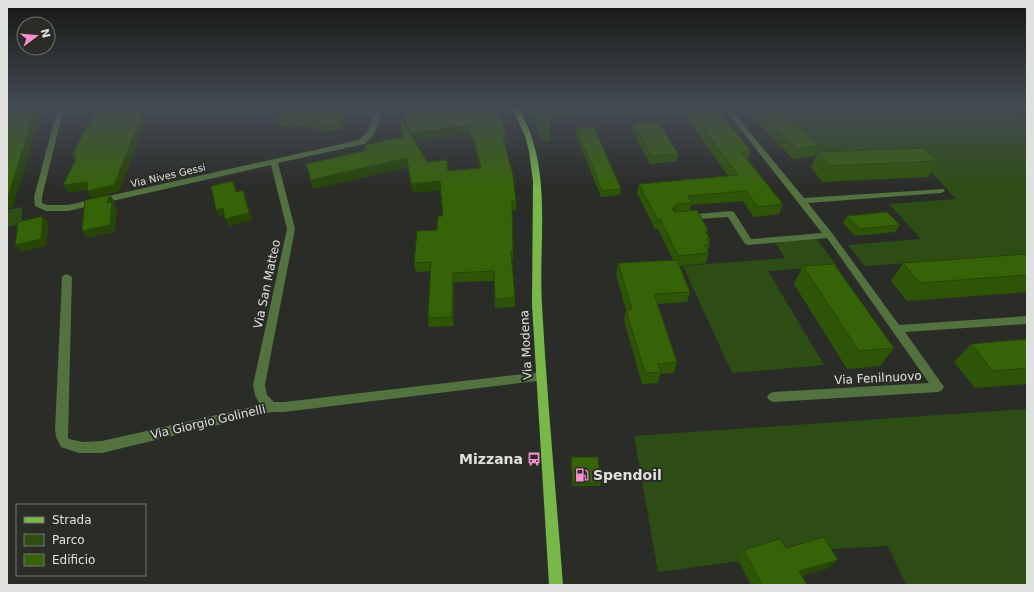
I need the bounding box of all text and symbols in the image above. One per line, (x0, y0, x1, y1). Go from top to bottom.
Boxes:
north arrow (16, 16, 56, 56)
text: N (38, 27, 53, 40)
street label: Via Nives Gessi (130, 162, 207, 189)
street label: Via San Matteo (251, 238, 283, 330)
street label: Via Modena (517, 310, 535, 380)
street label: Via Fenilnuovo (834, 369, 922, 387)
street label: Via Giorgio Golinelli (149, 402, 267, 442)
place label: Mizzana (459, 451, 523, 467)
bus stop icon: Mizzana (526, 451, 542, 467)
fuel station icon: Spendoil (574, 467, 590, 483)
place label: Spendoil (593, 467, 662, 483)
legend (16, 504, 146, 576)
text: Strada (52, 513, 92, 527)
text: Parco (52, 533, 85, 547)
text: Edificio (52, 553, 95, 567)

